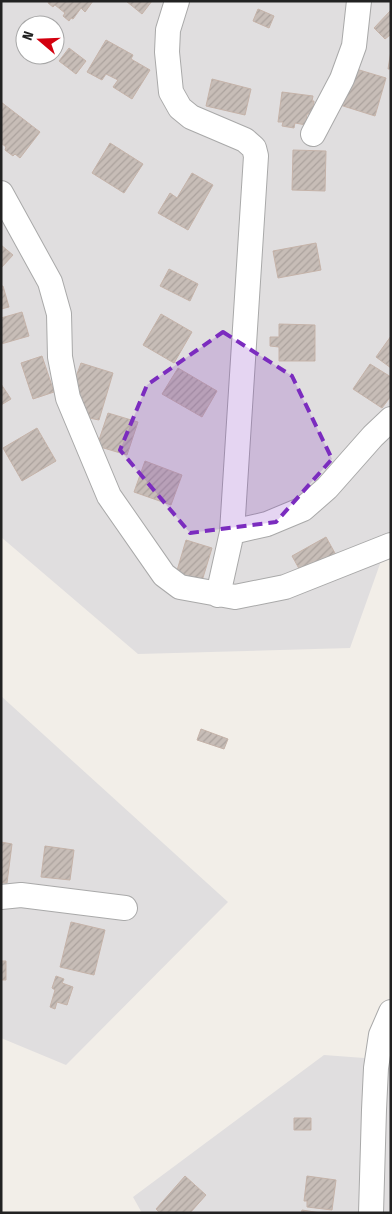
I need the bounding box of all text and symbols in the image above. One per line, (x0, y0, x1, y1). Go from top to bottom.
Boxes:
north arrow (15, 15, 65, 65)
text: N (19, 29, 38, 43)

